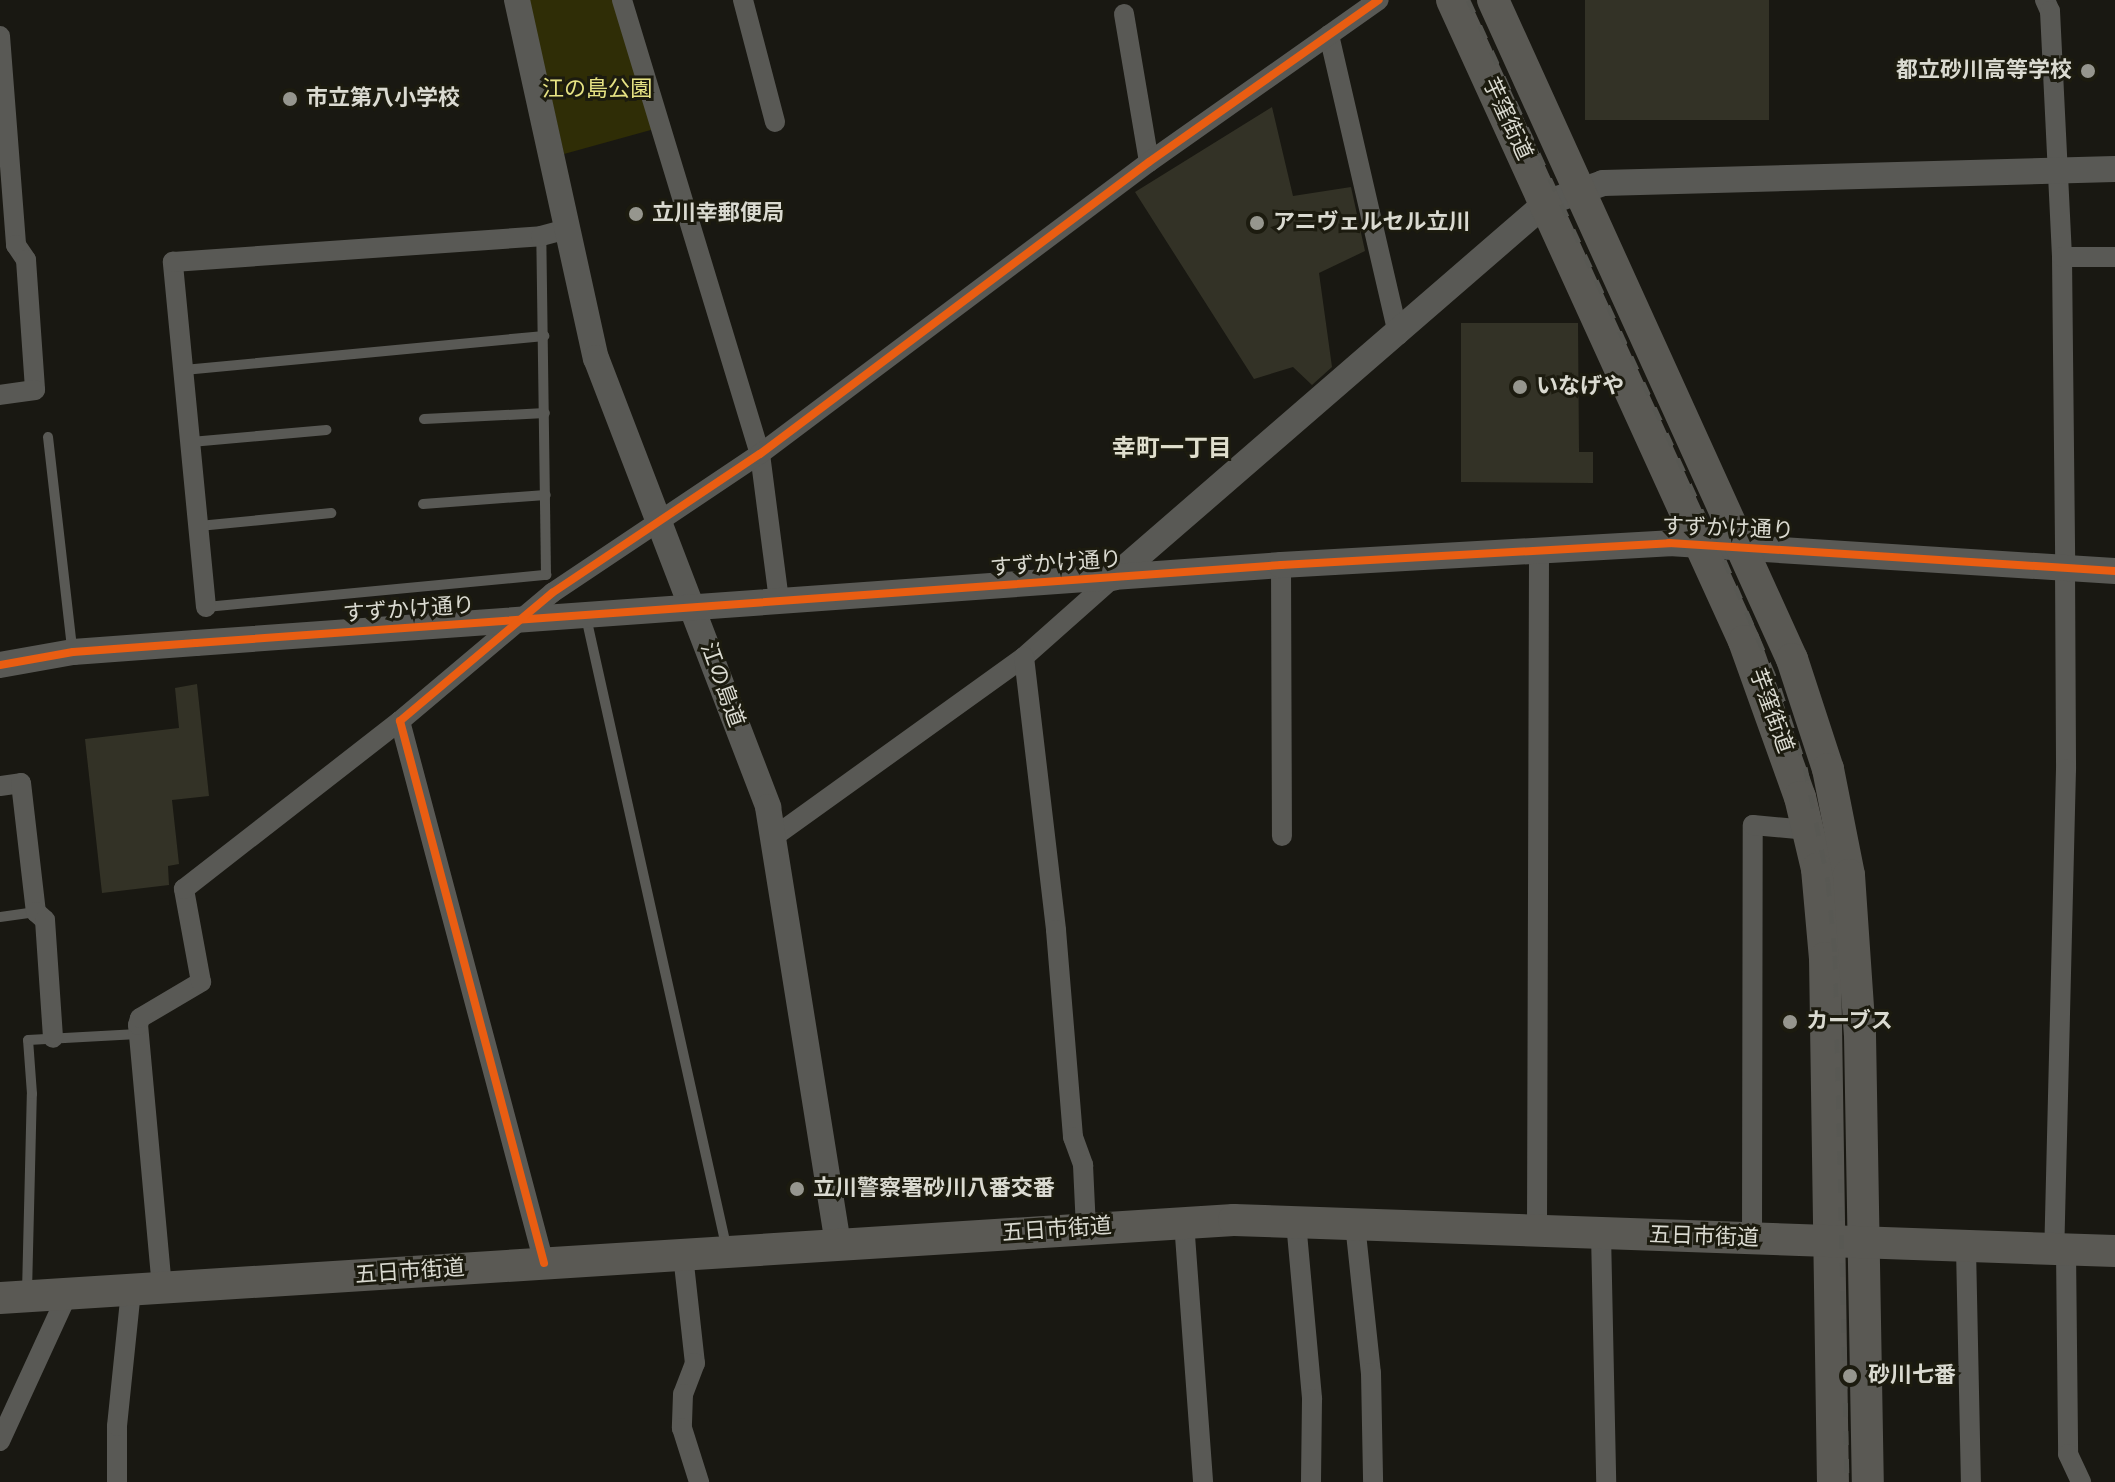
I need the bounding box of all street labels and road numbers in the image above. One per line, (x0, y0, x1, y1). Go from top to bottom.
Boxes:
street label: 芋窪街道 (1476, 74, 1538, 164)
street label: すずかけ通り (1662, 514, 1794, 544)
street label: すずかけ通り (989, 546, 1123, 582)
street label: すずかけ通り (342, 592, 476, 628)
street label: 江の島道 (695, 639, 749, 731)
street label: 芋窪街道 (1744, 665, 1798, 757)
street label: 五日市街道 (1001, 1213, 1113, 1247)
street label: 五日市街道 (1649, 1222, 1759, 1252)
street label: 五日市街道 (354, 1255, 466, 1289)

